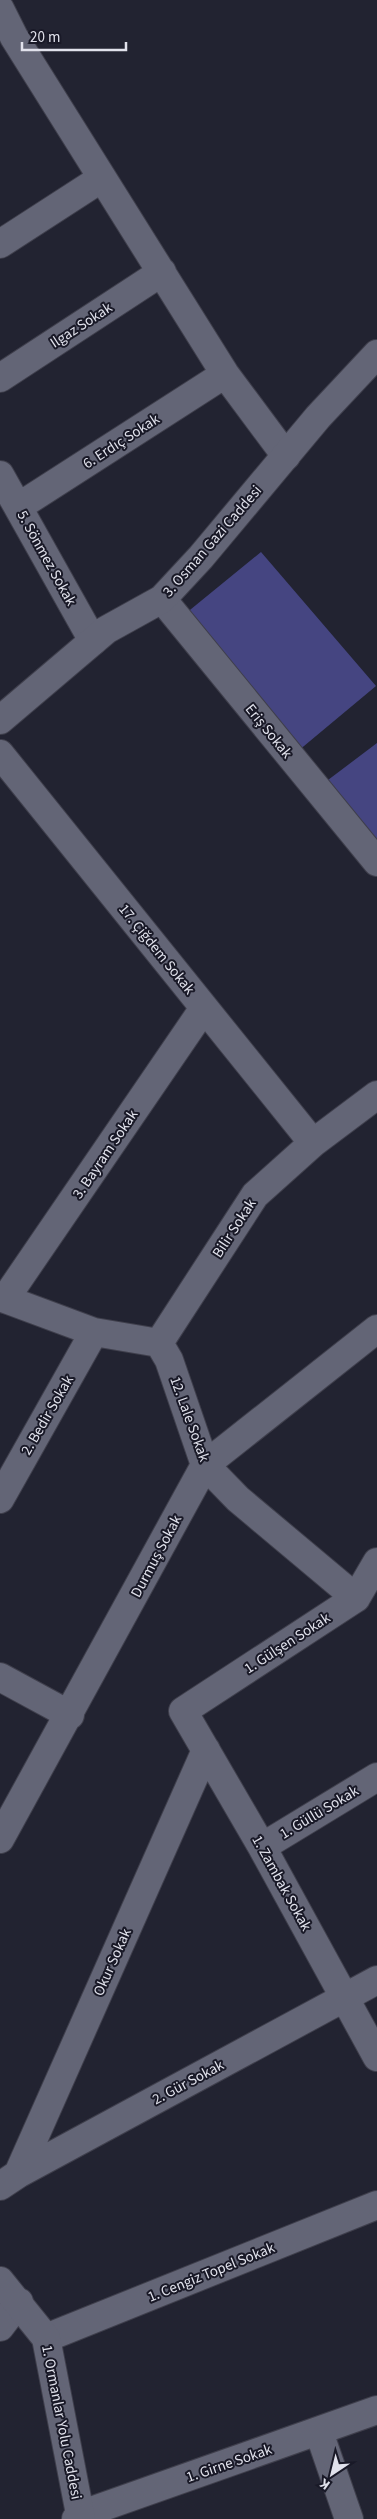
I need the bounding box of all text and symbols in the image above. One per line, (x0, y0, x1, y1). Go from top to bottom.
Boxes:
scale bar (22, 20, 126, 52)
text: 20 m (30, 27, 60, 48)
street label: Ilgaz Sokak (46, 297, 117, 353)
street label: 6. Erdıç Sokak (79, 408, 164, 474)
street label: 3. Osman Gazi Caddesi (158, 481, 267, 602)
street label: 5. Sönmez Sokak (12, 507, 82, 610)
street label: Eriş Sokak (240, 700, 297, 763)
street label: 17. Çiğdem Sokak (114, 900, 200, 999)
street label: 3. Bayram Sokak (68, 1105, 143, 1203)
street label: Bilir Sokak (207, 1194, 262, 1262)
street label: 2. Bedir Sokak (16, 1371, 79, 1459)
street label: 12. Lale Sokak (164, 1374, 215, 1465)
street label: Durmuş Sokak (126, 1511, 187, 1601)
street label: 1. Gülşen Sokak (240, 1607, 335, 1679)
street label: 1. Güllü Sokak (276, 1780, 363, 1844)
street label: 1. Zambak Sokak (247, 1832, 317, 1935)
street label: Okur Sokak (88, 1925, 137, 1999)
street label: 2. Gür Sokak (149, 2055, 228, 2110)
street label: 1. Cengiz Topel Sokak (145, 2237, 278, 2308)
street label: 1. Ormanlar Yolu Caddesi (36, 2343, 87, 2501)
street label: 1. Girne Sokak (183, 2439, 275, 2488)
north arrow (307, 2449, 357, 2499)
text: K (316, 2473, 334, 2494)

